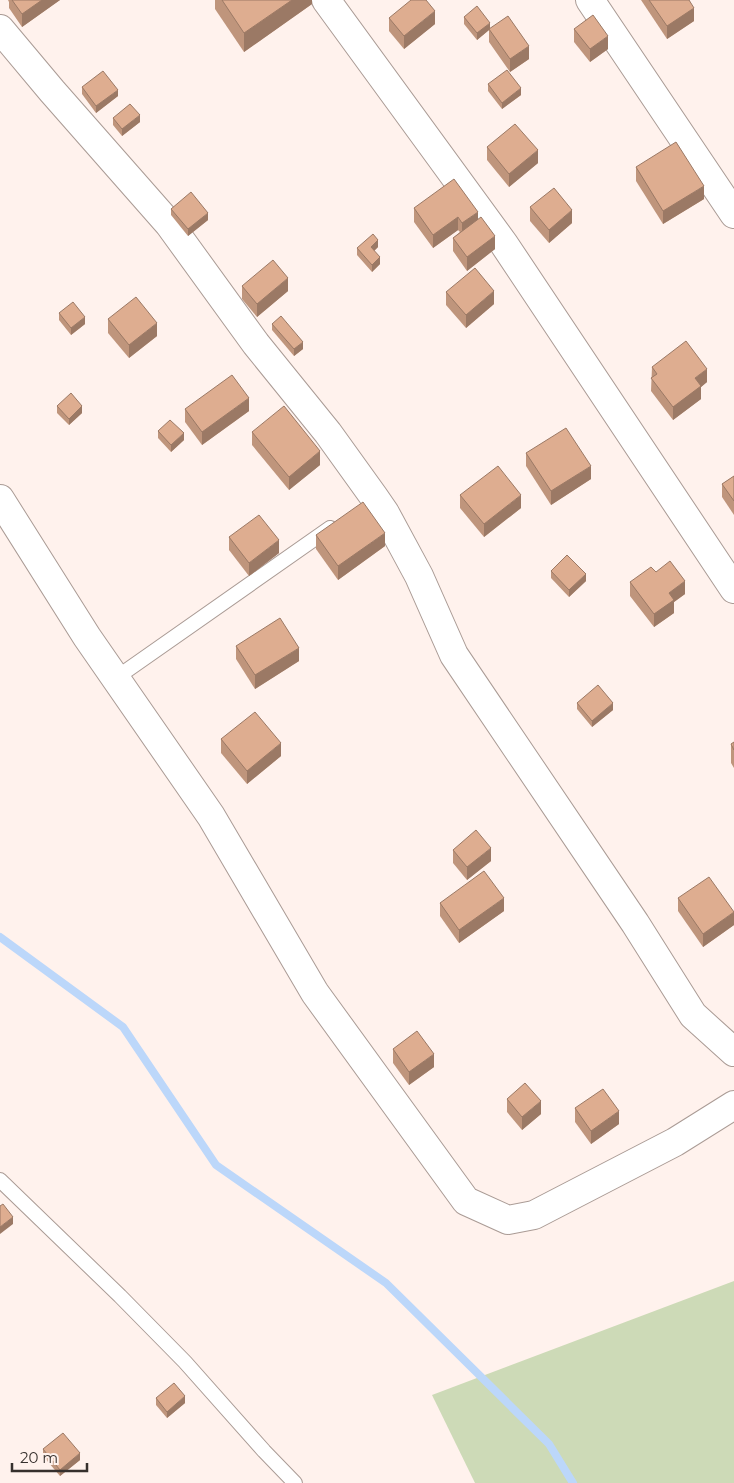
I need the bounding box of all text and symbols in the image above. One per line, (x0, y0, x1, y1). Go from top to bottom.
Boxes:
scale bar (12, 1440, 88, 1472)
text: 20 m (20, 1448, 58, 1467)

